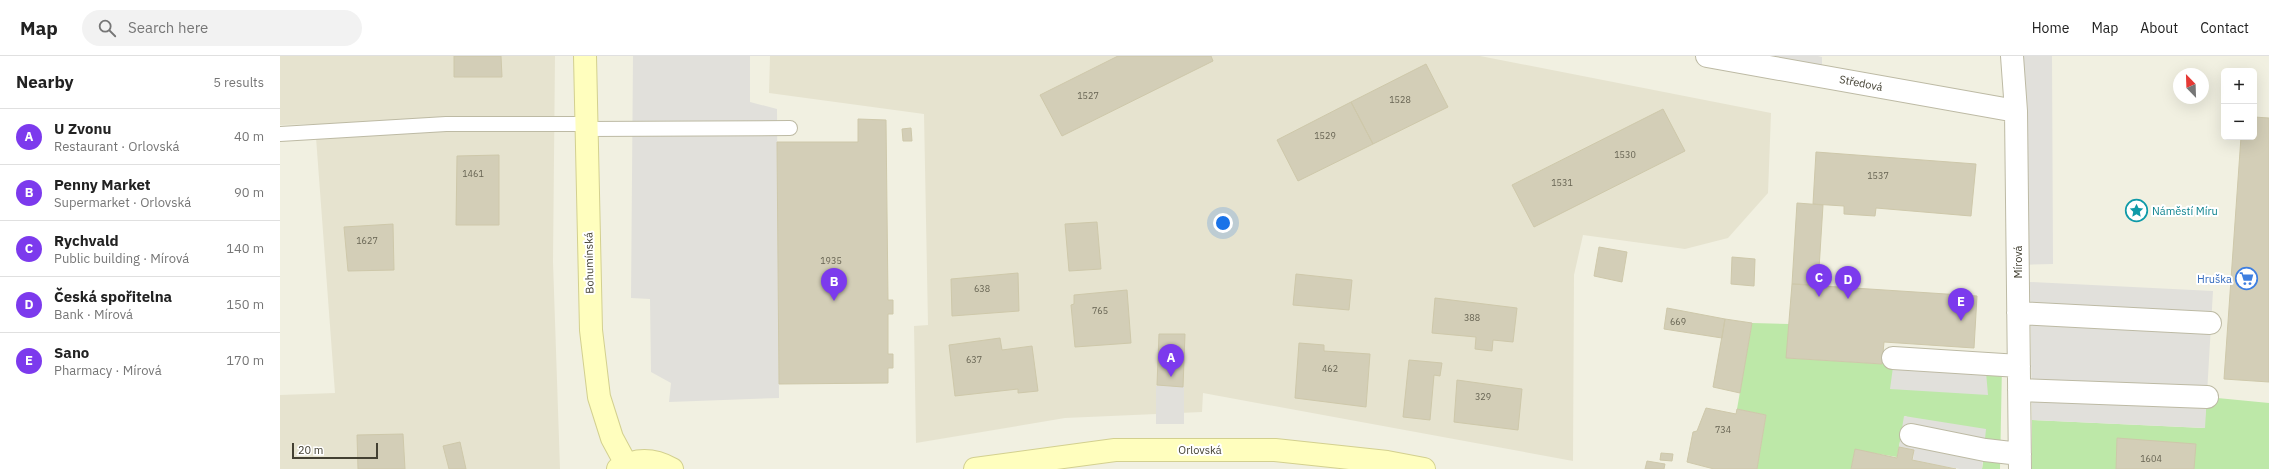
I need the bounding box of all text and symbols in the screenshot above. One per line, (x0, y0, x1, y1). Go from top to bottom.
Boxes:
search box (82, 10, 362, 46)
text: Map (20, 16, 58, 40)
icon: search (96, 17, 118, 39)
text: Search here (128, 18, 208, 37)
text: Home (2032, 19, 2069, 37)
text: Map (2091, 19, 2118, 37)
text: About (2140, 19, 2178, 37)
text: Contact (2200, 19, 2249, 37)
north arrow (2173, 68, 2209, 104)
map controls (2221, 68, 2257, 140)
button: + (2221, 68, 2257, 104)
text: Nearby (16, 71, 74, 93)
street label: Středová (1838, 72, 1884, 94)
text: 5 results (213, 74, 264, 91)
house number: 1527 (1077, 90, 1099, 101)
house number: 1528 (1389, 94, 1411, 105)
button: − (2221, 104, 2257, 140)
text: U Zvonu (54, 119, 111, 138)
text: A (25, 128, 33, 145)
text: 40 m (234, 128, 264, 145)
house number: 1529 (1314, 130, 1336, 141)
text: Restaurant · Orlovská (54, 138, 180, 155)
house number: 1530 (1614, 149, 1636, 160)
house number: 1461 (462, 168, 484, 179)
house number: 1537 (1867, 170, 1889, 181)
text: Penny Market (54, 175, 151, 194)
house number: 1531 (1551, 177, 1573, 188)
text: B (25, 184, 33, 201)
text: 90 m (234, 184, 264, 201)
text: Supermarket · Orlovská (54, 194, 191, 211)
place icon: Náměstí Míru (2123, 198, 2149, 224)
place label: Náměstí Míru (2152, 204, 2218, 218)
your location (1213, 213, 1233, 233)
text: Rychvald (54, 231, 119, 250)
street label: Bohumínská (581, 232, 597, 294)
house number: 1627 (356, 235, 378, 246)
text: C (25, 240, 33, 257)
text: 140 m (226, 240, 264, 257)
street label: Mírová (2011, 245, 2025, 278)
text: Public building · Mírová (54, 250, 189, 267)
house number: 1935 (820, 255, 842, 266)
pin: C (1806, 264, 1832, 297)
pin: D (1835, 266, 1861, 299)
supermarket icon: Hruška (2234, 266, 2260, 292)
pin: B (821, 268, 847, 301)
place label: Hruška (2197, 272, 2232, 286)
house number: 638 (974, 283, 990, 294)
text: Česká spořitelna (54, 287, 172, 306)
pin: E (1948, 288, 1974, 321)
text: D (24, 296, 34, 313)
text: 150 m (226, 296, 264, 313)
house number: 765 (1092, 305, 1108, 316)
text: Bank · Mírová (54, 306, 133, 323)
house number: 388 (1464, 312, 1480, 323)
house number: 669 (1670, 316, 1686, 327)
text: Sano (54, 343, 89, 362)
pin: A (1158, 344, 1184, 377)
text: E (25, 352, 33, 369)
text: 170 m (226, 352, 264, 369)
house number: 637 (966, 354, 982, 365)
text: Pharmacy · Mírová (54, 362, 162, 379)
house number: 462 (1322, 363, 1338, 374)
house number: 329 (1475, 391, 1491, 402)
house number: 734 (1715, 424, 1731, 435)
scale bar (292, 441, 378, 460)
text: 20 m (298, 443, 323, 457)
street label: Orlovská (1178, 443, 1222, 457)
house number: 1604 (2140, 453, 2162, 464)

